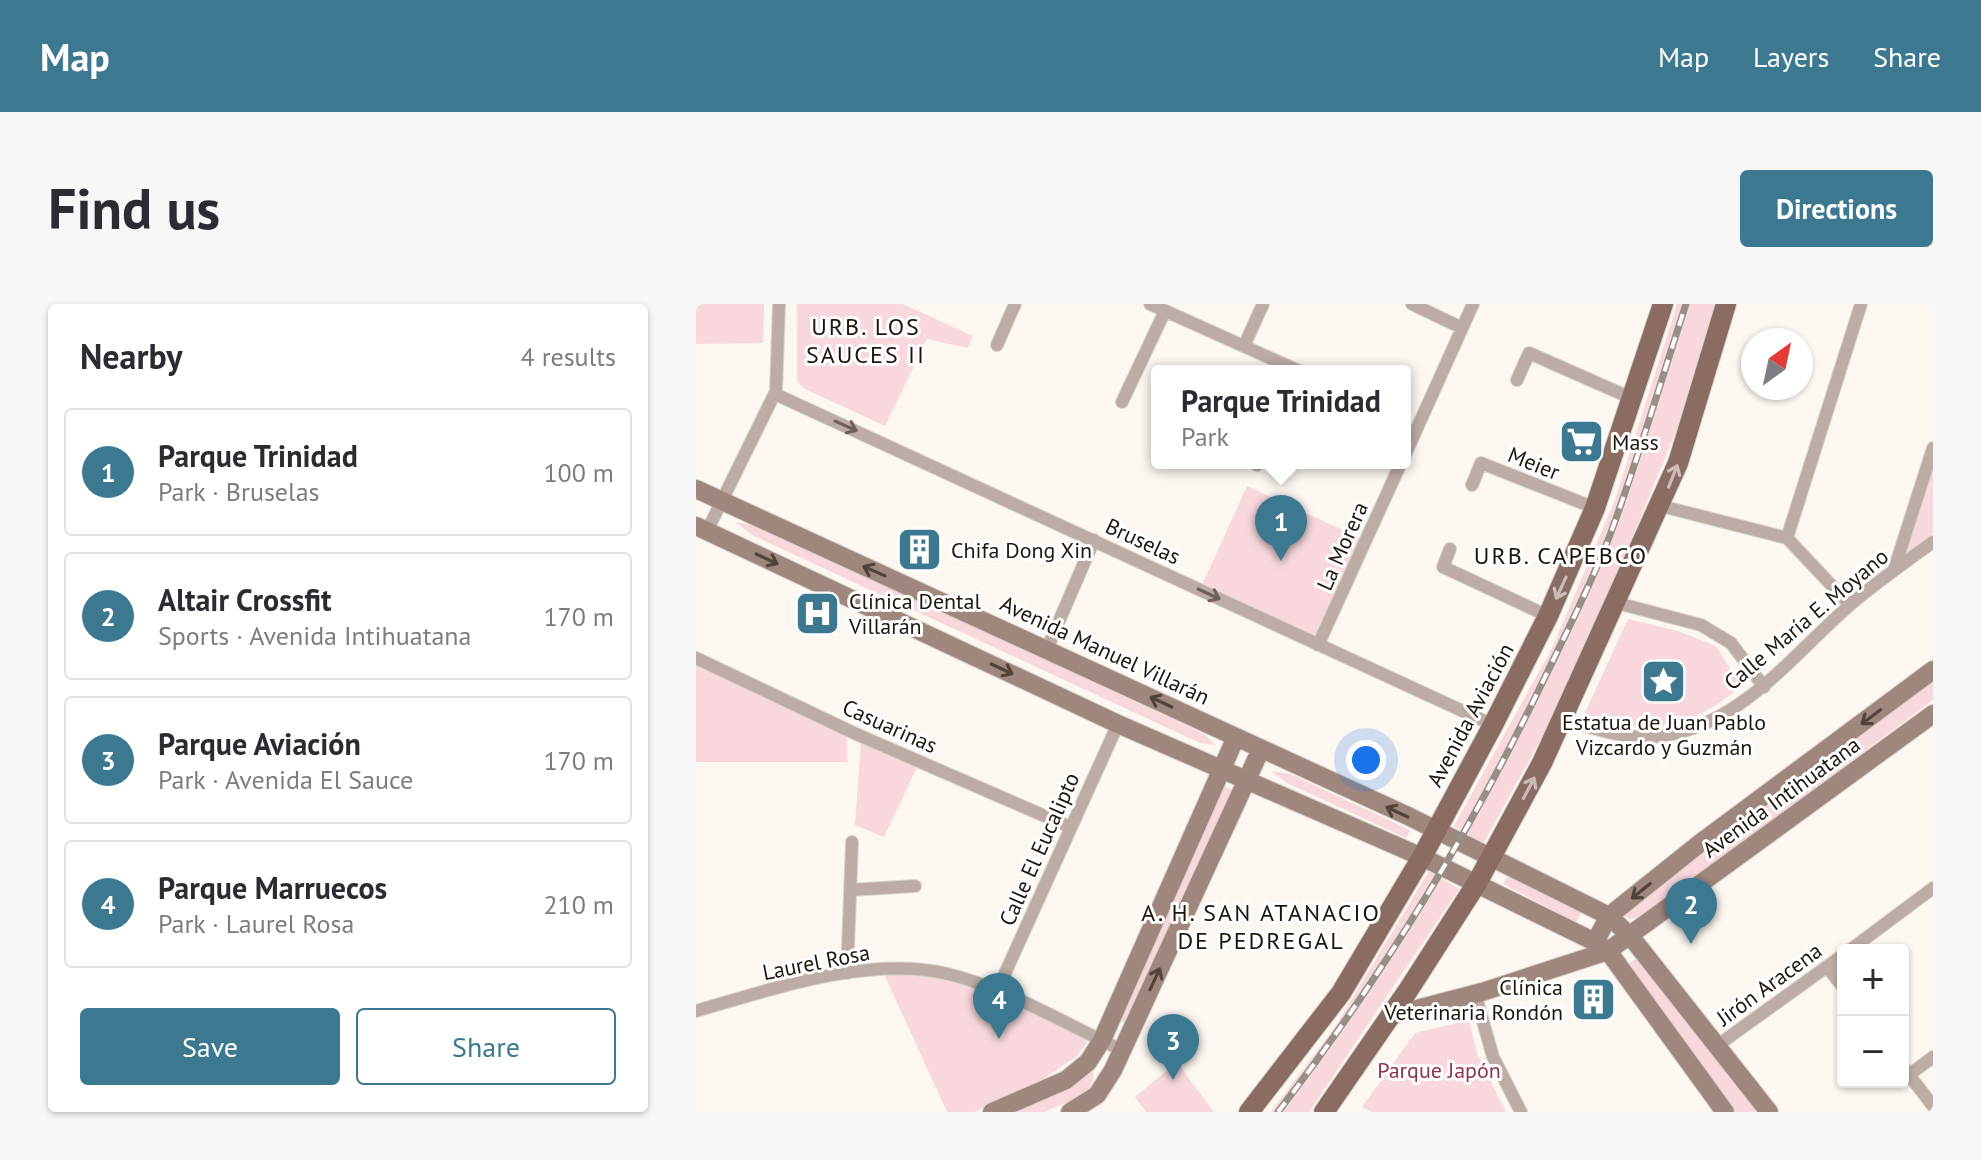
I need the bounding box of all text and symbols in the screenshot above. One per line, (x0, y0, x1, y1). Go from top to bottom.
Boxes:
text: Map (40, 32, 110, 81)
text: Map (1658, 38, 1709, 75)
text: Layers (1753, 38, 1829, 75)
text: Share (1873, 38, 1941, 75)
button: Directions (1740, 170, 1933, 247)
text: Find us (48, 172, 220, 244)
district label: URB. LOS SAUCES II (806, 311, 926, 370)
north arrow (1741, 328, 1813, 400)
text: Nearby (80, 334, 182, 378)
text: 4 results (521, 340, 616, 373)
popup (1151, 365, 1411, 469)
text: Parque Trinidad (1181, 381, 1381, 420)
supermarket icon: Mass (1557, 418, 1605, 466)
one-way arrow (833, 419, 858, 434)
text: Park (1181, 420, 1229, 453)
place label: Mass (1612, 428, 1659, 456)
text: Parque Trinidad (158, 436, 358, 475)
street label: Meier (1504, 440, 1564, 486)
text: 1 (101, 456, 115, 489)
text: 100 m (543, 456, 614, 489)
one-way arrow (1667, 464, 1682, 488)
text: Park · Bruselas (158, 475, 320, 508)
pin: 1 (1255, 495, 1307, 561)
street label: La Morera (1310, 497, 1374, 595)
street label: Bruselas (1101, 512, 1185, 570)
building icon: Chifa Dong Xin (896, 526, 944, 574)
place label: Chifa Dong Xin (951, 536, 1092, 564)
district label: URB. CAPEBCO (1474, 540, 1648, 571)
street label: Calle María E. Moyano (1718, 542, 1894, 696)
one-way arrow (754, 552, 778, 567)
one-way arrow (862, 562, 887, 577)
one-way arrow (1553, 576, 1568, 600)
text: Altair Crossfit (158, 580, 332, 619)
place label: Clínica Dental Villarán (848, 587, 981, 640)
one-way arrow (1197, 587, 1221, 602)
street label: Avenida Manuel Villarán (996, 589, 1214, 711)
hospital icon: Clínica Dental Villarán (794, 590, 842, 638)
text: 2 (101, 600, 115, 633)
text: 170 m (543, 600, 614, 633)
text: Sports · Avenida Intihuatana (158, 619, 471, 652)
street label: Avenida Aviación (1420, 638, 1520, 792)
place icon: Estatua de Juan Pablo Vizcardo y Guzmán (1640, 657, 1688, 705)
one-way arrow (990, 662, 1014, 677)
street label: Casuarinas (838, 693, 942, 759)
one-way arrow (1150, 694, 1174, 709)
place label: Estatua de Juan Pablo Vizcardo y Guzmán (1562, 708, 1766, 761)
one-way arrow (1860, 708, 1882, 725)
text: Parque Aviación (158, 724, 361, 763)
street label: Avenida Intihuatana (1697, 730, 1865, 864)
your location (1346, 740, 1386, 780)
text: 3 (101, 744, 115, 777)
text: 170 m (543, 744, 614, 777)
text: Park · Avenida El Sauce (158, 763, 413, 796)
street label: Calle El Eucalipto (993, 768, 1085, 930)
one-way arrow (1522, 777, 1538, 800)
one-way arrow (1386, 804, 1410, 819)
text: Parque Marruecos (158, 868, 387, 907)
pin: 2 (1665, 878, 1717, 944)
one-way arrow (1631, 882, 1652, 900)
text: 4 (101, 888, 115, 921)
text: 210 m (543, 888, 614, 921)
district label: A. H. SAN ATANACIO DE PEDREGAL (1141, 897, 1381, 956)
text: Park · Laurel Rosa (158, 907, 354, 940)
street label: Jirón Aracena (1710, 936, 1827, 1032)
street label: Laurel Rosa (760, 938, 872, 986)
map controls (1837, 944, 1909, 1088)
button: + (1837, 944, 1909, 1016)
one-way arrow (1148, 967, 1163, 991)
pin: 4 (973, 973, 1025, 1039)
place label: Clínica Veterinaria Rondón (1383, 973, 1563, 1026)
building icon: Clínica Veterinaria Rondón (1570, 976, 1618, 1024)
button: Save (80, 1008, 340, 1085)
button: Share (356, 1008, 616, 1085)
pin: 3 (1147, 1014, 1199, 1080)
button: − (1837, 1016, 1909, 1088)
park label: Parque Japón (1377, 1056, 1501, 1084)

